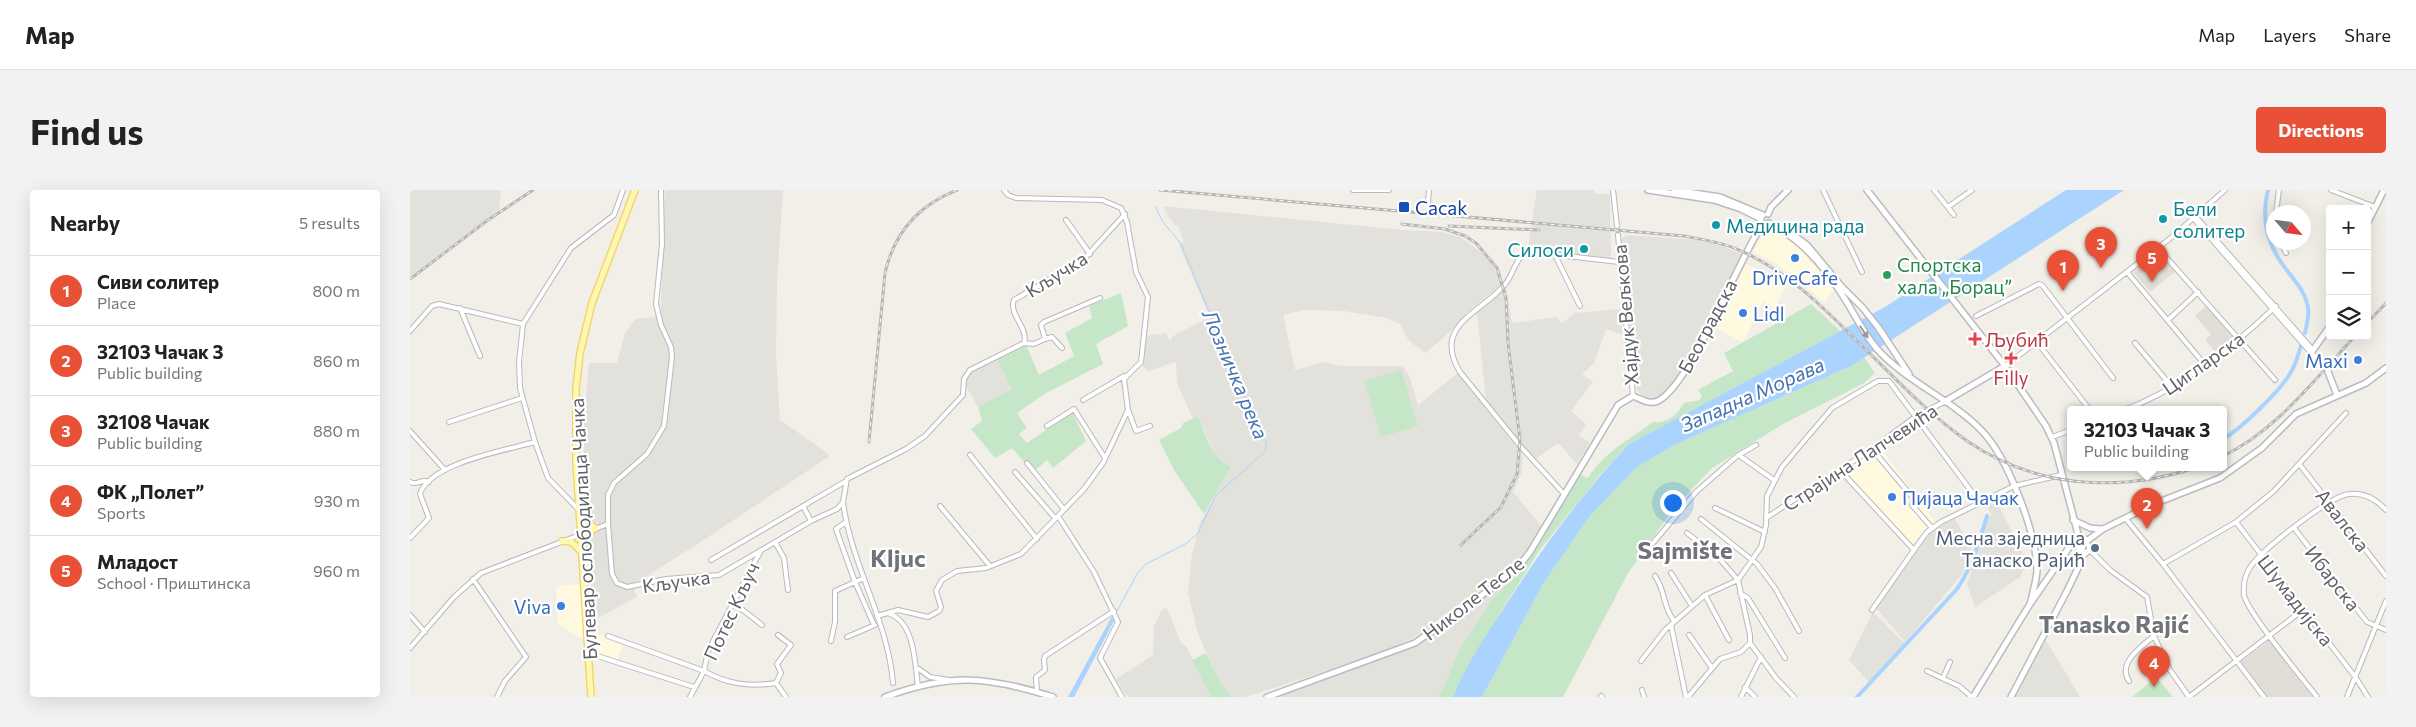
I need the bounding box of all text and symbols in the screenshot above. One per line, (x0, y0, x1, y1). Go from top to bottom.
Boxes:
text: Map (25, 20, 75, 49)
text: Map (2198, 24, 2235, 46)
text: Layers (2263, 24, 2316, 46)
text: Share (2344, 24, 2391, 46)
button: Directions (2256, 107, 2386, 153)
text: Find us (30, 109, 144, 152)
place label: Cacak (1415, 196, 1468, 219)
place label: Бели солитер (2173, 197, 2245, 242)
marker: Cacak (1397, 200, 1411, 214)
north arrow (2266, 205, 2311, 250)
map controls (2326, 205, 2371, 340)
button: + (2326, 205, 2371, 250)
text: Nearby (50, 210, 120, 235)
text: 5 results (299, 213, 360, 232)
marker: Бели солитер (2157, 213, 2169, 225)
place label: Медицина рада (1726, 214, 1864, 237)
marker: Медицина рада (1710, 219, 1722, 231)
pin: 3 (2085, 227, 2117, 268)
place label: Силоси (1507, 238, 1574, 261)
pin: 5 (2136, 241, 2168, 282)
marker: Силоси (1578, 243, 1590, 255)
street label: Хајдук Вељкова (1607, 243, 1643, 387)
street label: Кључка (1021, 246, 1091, 302)
pin: 1 (2047, 250, 2079, 291)
button: − (2326, 250, 2371, 295)
marker: DriveCafe (1789, 252, 1801, 264)
place label: Спортска хала „Борац” (1897, 253, 2012, 298)
place label: DriveCafe (1752, 266, 1838, 289)
marker: Спортска хала „Борац” (1881, 269, 1893, 281)
text: Сиви солитер (97, 270, 219, 293)
street label: Београдска (1673, 275, 1741, 377)
text: 1 (62, 281, 70, 300)
text: 800 m (312, 281, 360, 300)
text: Place (97, 293, 136, 312)
button: layers (2326, 295, 2371, 340)
place label: Lidl (1753, 302, 1785, 325)
water label: Лозничка река (1198, 305, 1274, 442)
marker: Lidl (1737, 307, 1749, 319)
one-way arrow (1859, 325, 1869, 338)
street label: Цигларска (2158, 326, 2248, 400)
place label: Љубић (1985, 328, 2049, 351)
marker: Љубић (1969, 333, 1981, 345)
text: 32103 Чачак 3 (97, 340, 224, 363)
place label: Maxi (2305, 349, 2348, 372)
text: 2 (61, 351, 71, 370)
text: 860 m (313, 351, 360, 370)
water label: Западна Морава (1676, 352, 1828, 436)
marker: Filly (2005, 352, 2017, 364)
marker: Maxi (2352, 354, 2364, 366)
text: Public building (97, 363, 202, 382)
place label: Filly (1993, 366, 2029, 389)
street label: Булевар ослободилаца Чачка (565, 397, 601, 661)
street label: Страјина Лапчевића (1778, 398, 1942, 516)
popup (2067, 406, 2227, 471)
text: 32108 Чачак (97, 410, 210, 433)
text: 32103 Чачак 3 (2084, 418, 2210, 441)
text: 3 (61, 421, 71, 440)
text: 880 m (313, 421, 360, 440)
text: Public building (97, 433, 202, 452)
text: Public building (2084, 441, 2189, 460)
text: ФК „Полет” (97, 480, 204, 503)
street label: Авалска (2311, 484, 2375, 556)
place label: Пијаца Чачак (1902, 486, 2019, 509)
pin: 2 (2131, 488, 2163, 529)
your location (1660, 490, 1686, 516)
text: 4 (61, 491, 71, 510)
text: 930 m (314, 491, 360, 510)
marker: Пијаца Чачак (1886, 491, 1898, 503)
text: Sports (97, 503, 146, 522)
place label: Месна заједница Танаско Рајић (1935, 526, 2085, 571)
district label: Sajmište (1637, 535, 1733, 564)
street label: Ибарска (2300, 541, 2366, 615)
marker: Месна заједница Танаско Рајић (2089, 542, 2101, 554)
district label: Kljuc (870, 543, 926, 572)
text: Младост (97, 550, 178, 573)
street label: Шумадијска (2253, 550, 2339, 650)
street label: Николе Тесле (1418, 551, 1528, 645)
street label: Потес Кључ (698, 558, 764, 664)
text: 5 (61, 561, 71, 580)
text: 960 m (313, 561, 360, 580)
street label: Кључка (640, 565, 712, 597)
text: School · Приштинска (97, 573, 251, 592)
place label: Viva (514, 595, 551, 618)
marker: Viva (555, 600, 567, 612)
district label: Tanasko Rajić (2039, 609, 2189, 638)
pin: 4 (2138, 646, 2170, 687)

